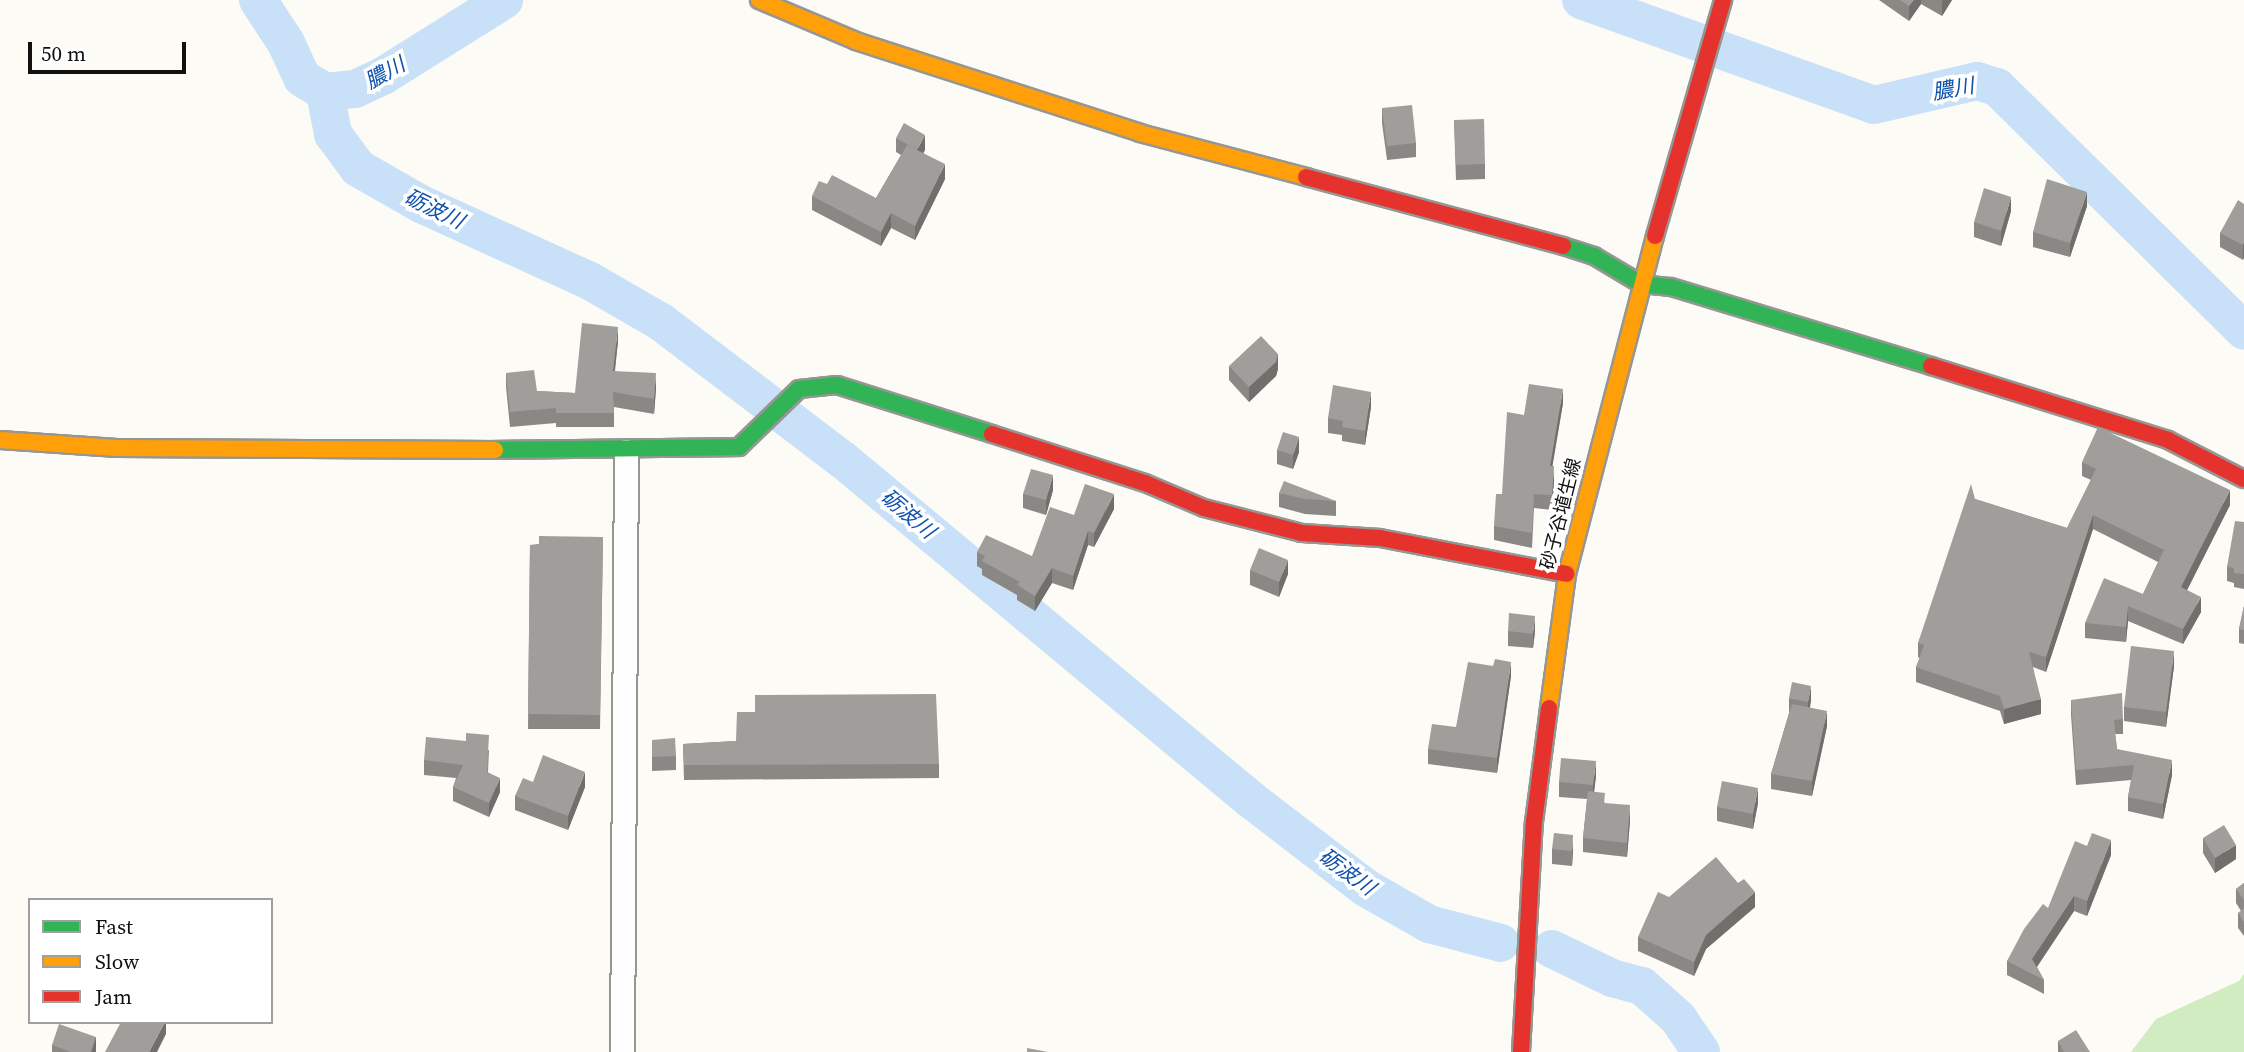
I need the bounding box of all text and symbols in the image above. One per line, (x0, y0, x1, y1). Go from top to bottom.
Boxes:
scale bar (32, 28, 189, 72)
text: 50 m (41, 39, 86, 68)
water label: 膿川 (361, 52, 409, 94)
water label: 膿川 (1930, 73, 1976, 105)
water label: 砺波川 (400, 184, 468, 234)
street label: 砂子谷埴生線 (1536, 456, 1586, 572)
water label: 砺波川 (876, 484, 940, 544)
water label: 砺波川 (1314, 843, 1380, 901)
legend (28, 898, 273, 1024)
text: Fast (95, 912, 133, 941)
text: Slow (95, 947, 139, 976)
text: Jam (95, 982, 132, 1011)

